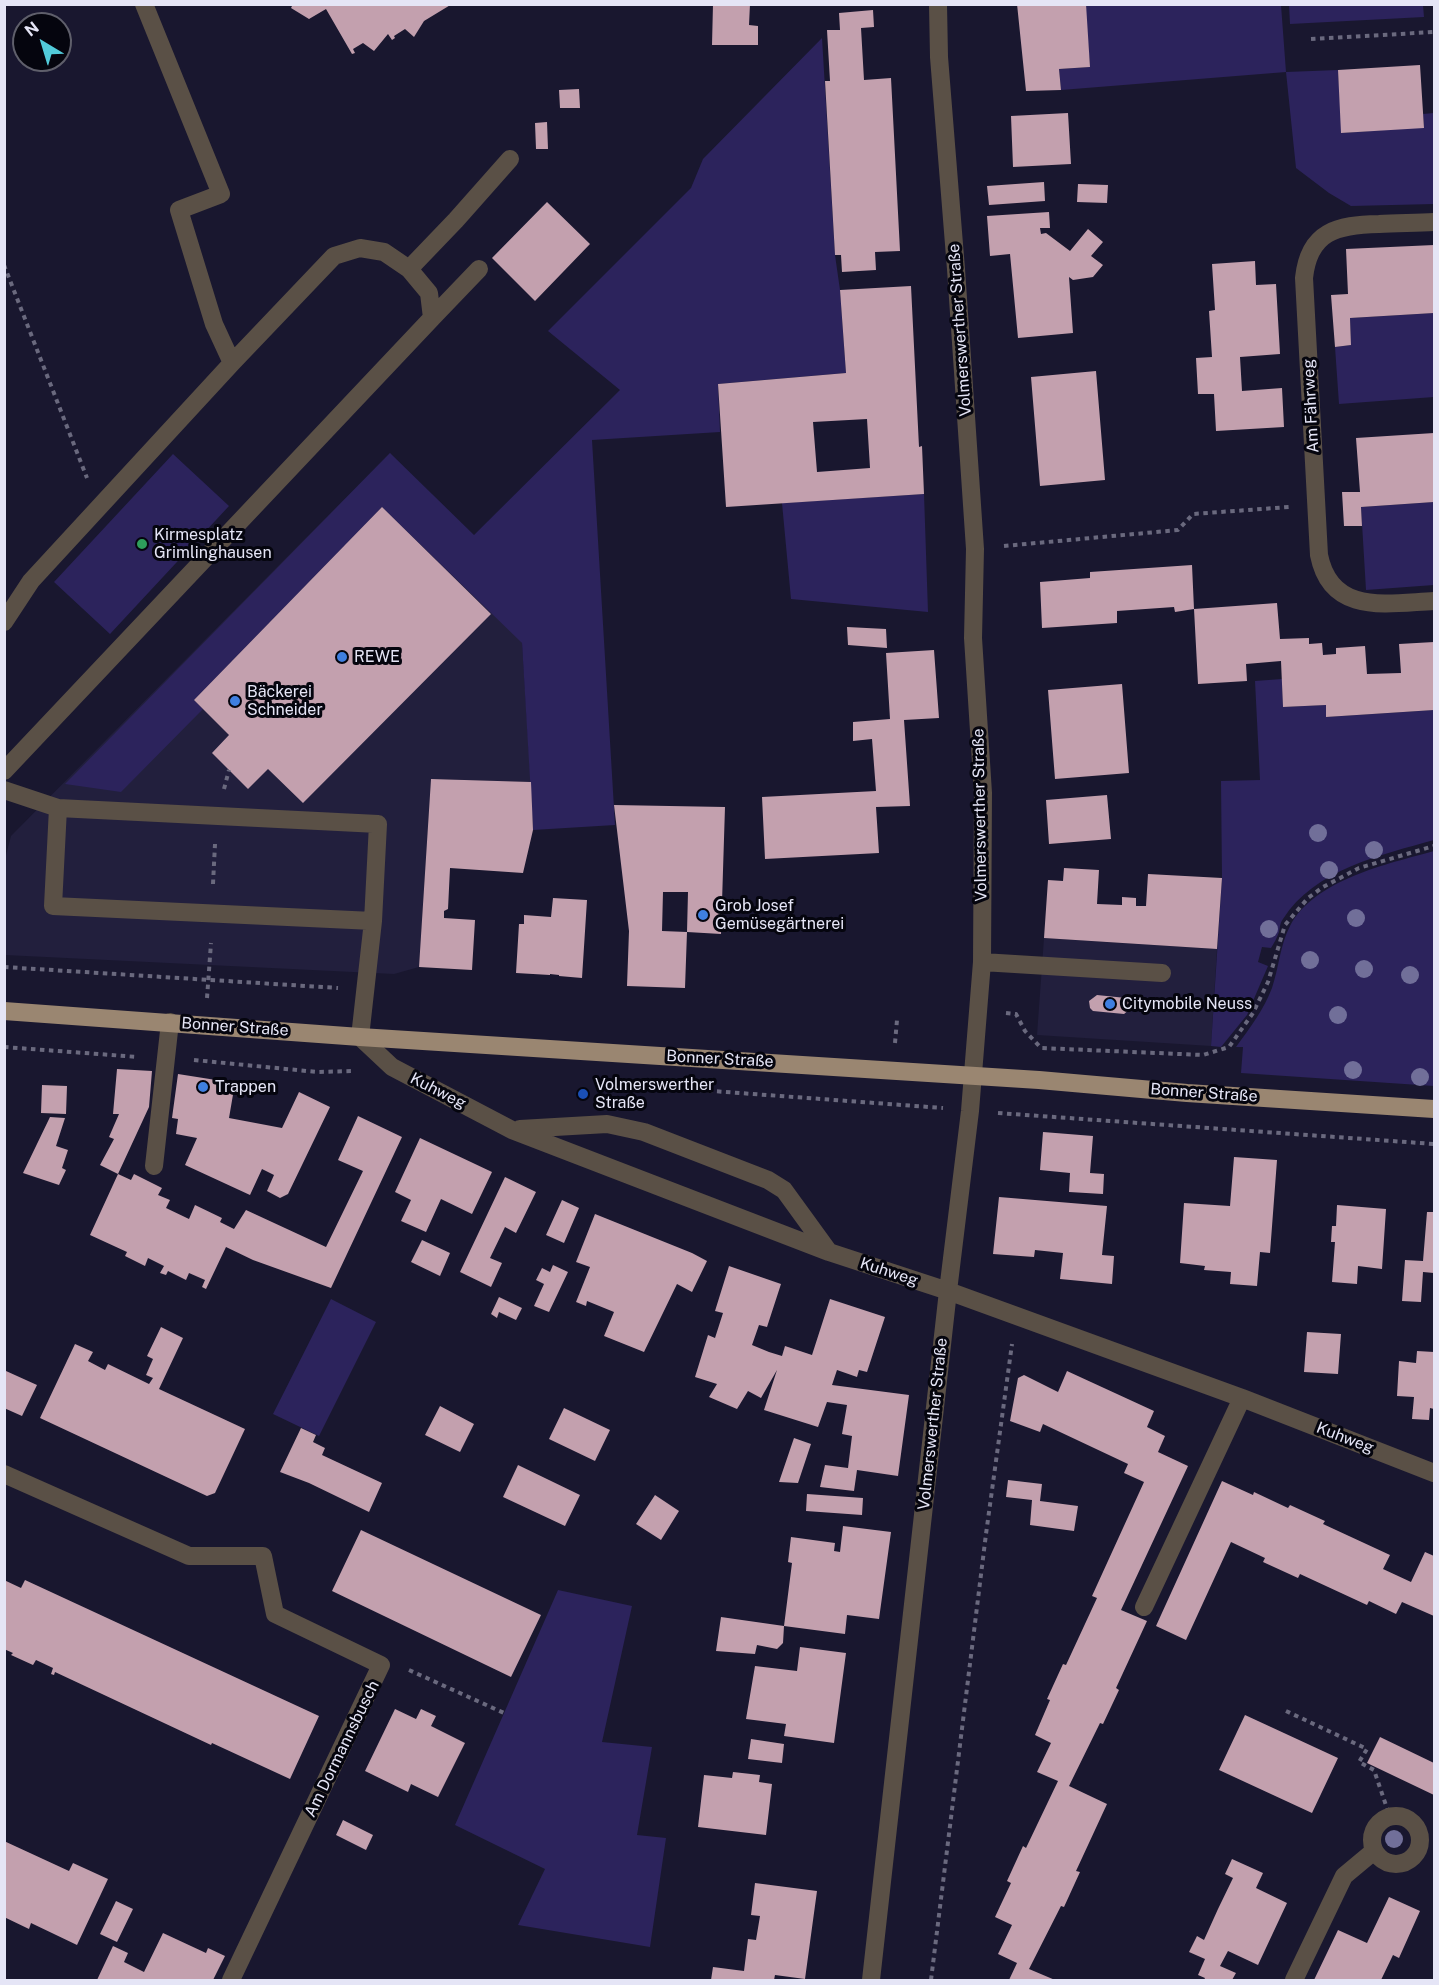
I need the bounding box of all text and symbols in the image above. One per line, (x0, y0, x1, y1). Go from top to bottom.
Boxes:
north arrow (12, 12, 72, 72)
text: N (21, 18, 43, 40)
street label: Volmerswerther Straße (944, 243, 976, 417)
street label: Am Fährweg (1299, 358, 1323, 454)
place label: Kirmesplatz Grimlinghausen (154, 525, 272, 563)
marker: Kirmesplatz Grimlinghausen (135, 537, 149, 551)
place label: REWE (354, 647, 400, 667)
marker: REWE (335, 650, 349, 664)
place label: Bäckerei Schneider (247, 682, 323, 720)
marker: Bäckerei Schneider (228, 694, 242, 708)
street label: Volmerswerther Straße (969, 728, 991, 902)
place label: Grob Josef Gemüsegärtnerei (715, 896, 844, 934)
marker: Grob Josef Gemüsegärtnerei (696, 908, 710, 922)
place label: Citymobile Neuss (1122, 994, 1252, 1014)
marker: Citymobile Neuss (1103, 997, 1117, 1011)
street label: Bonner Straße (181, 1014, 289, 1040)
street label: Bonner Straße (666, 1047, 774, 1071)
street label: Kuhweg (407, 1069, 469, 1113)
place label: Volmerswerther Straße (595, 1075, 714, 1113)
place label: Trappen (215, 1077, 276, 1097)
marker: Trappen (196, 1080, 210, 1094)
street label: Bonner Straße (1150, 1080, 1258, 1106)
marker: Volmerswerther Straße (576, 1087, 590, 1101)
street label: Kuhweg (857, 1254, 921, 1290)
street label: Volmerswerther Straße (914, 1337, 952, 1511)
street label: Kuhweg (1314, 1418, 1376, 1458)
street label: Am Dormannsbusch (301, 1678, 383, 1820)

